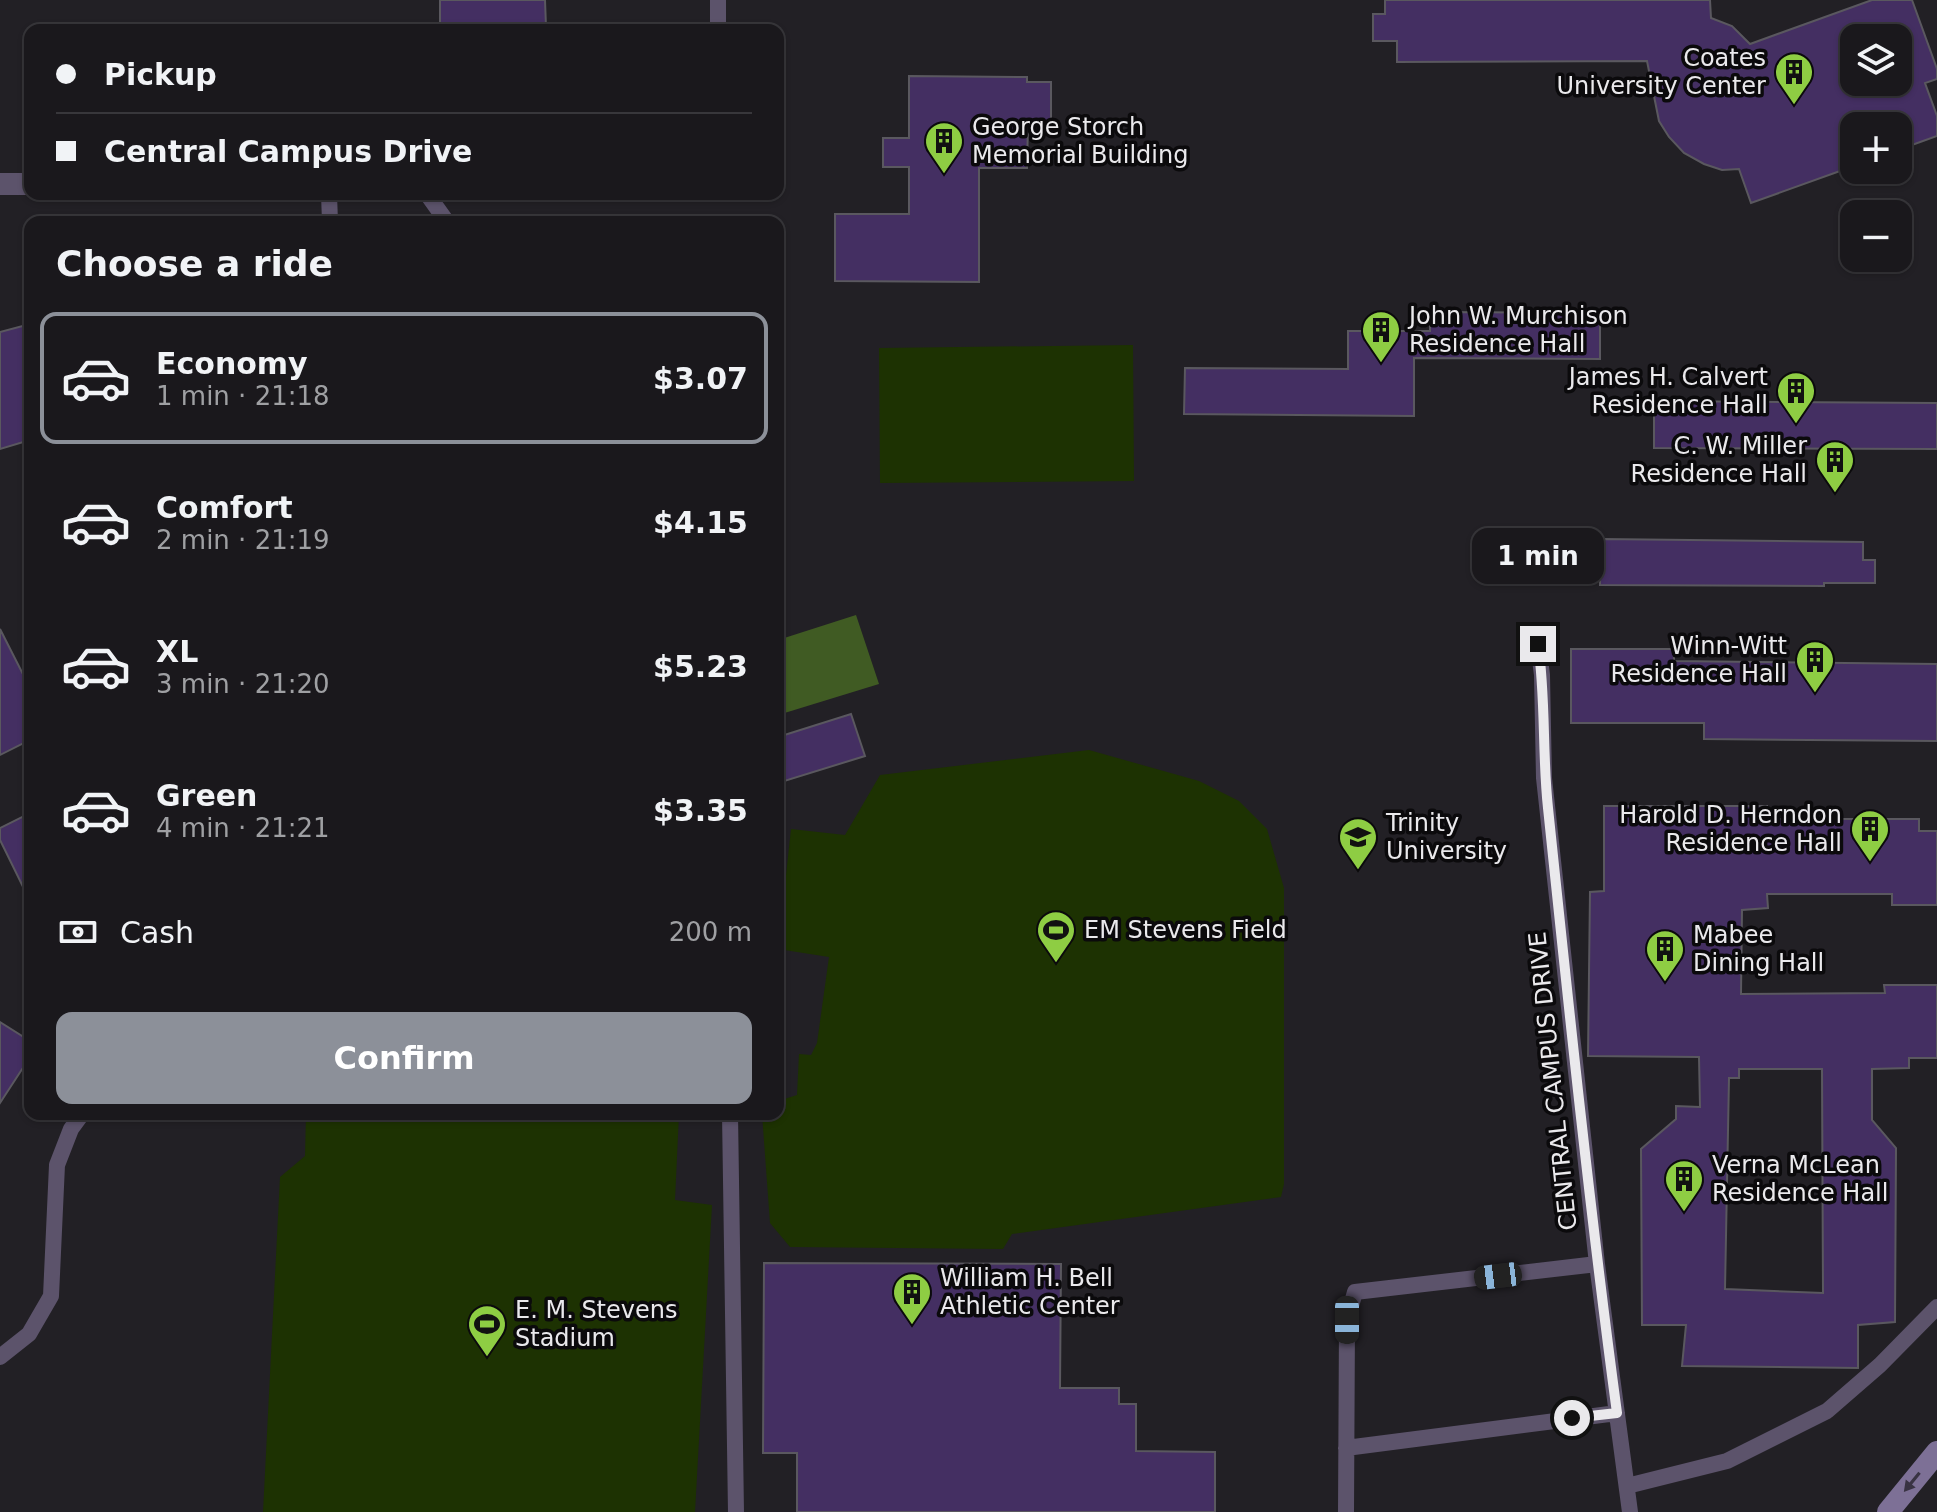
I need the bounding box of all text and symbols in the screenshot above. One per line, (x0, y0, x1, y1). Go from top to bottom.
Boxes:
map controls (1840, 24, 1912, 272)
button: layers (1840, 24, 1912, 96)
place label: Coates University Center (1557, 44, 1766, 100)
building icon: Coates University Center (1773, 51, 1815, 106)
text: Pickup (104, 57, 217, 92)
button: + (1840, 112, 1912, 184)
place label: George Storch Memorial Building (972, 113, 1188, 169)
building icon: George Storch Memorial Building (923, 120, 965, 175)
text: Central Campus Drive (104, 134, 472, 169)
button: − (1840, 200, 1912, 272)
text: Choose a ride (56, 243, 333, 284)
place label: John W. Murchison Residence Hall (1407, 302, 1628, 358)
building icon: John W. Murchison Residence Hall (1360, 309, 1402, 364)
icon: car (60, 342, 132, 414)
text: Economy (156, 346, 308, 381)
text: $3.07 (653, 361, 748, 396)
place label: James H. Calvert Residence Hall (1567, 363, 1768, 419)
building icon: James H. Calvert Residence Hall (1775, 370, 1817, 425)
text: 1 min · 21:18 (156, 381, 330, 411)
place label: C. W. Miller Residence Hall (1631, 432, 1807, 488)
building icon: C. W. Miller Residence Hall (1814, 439, 1856, 494)
icon: car (60, 486, 132, 558)
text: Comfort (156, 490, 293, 525)
text: $4.15 (653, 505, 748, 540)
text: 2 min · 21:19 (156, 525, 330, 555)
callout: 1 min (1472, 528, 1604, 584)
text: 1 min (1497, 541, 1579, 571)
route end (1520, 626, 1556, 662)
icon: car (60, 630, 132, 702)
place label: Winn-Witt Residence Hall (1611, 632, 1787, 688)
text: XL (156, 634, 198, 669)
building icon: Winn-Witt Residence Hall (1794, 639, 1836, 694)
text: $5.23 (653, 649, 748, 684)
text: 3 min · 21:20 (156, 669, 330, 699)
icon: car (60, 774, 132, 846)
text: Green (156, 778, 257, 813)
text: $3.35 (653, 793, 748, 828)
place label: Harold D. Herndon Residence Hall (1619, 801, 1842, 857)
building icon: Harold D. Herndon Residence Hall (1849, 808, 1891, 863)
place label: Trinity University (1385, 809, 1507, 865)
text: 4 min · 21:21 (156, 813, 330, 843)
school or university icon: Trinity University (1337, 816, 1379, 871)
sports icon: EM Stevens Field (1035, 909, 1077, 964)
icon: cash (56, 910, 100, 954)
text: Cash (120, 915, 194, 950)
place label: EM Stevens Field (1084, 916, 1287, 944)
text: 200 m (669, 917, 752, 947)
place label: Mabee Dining Hall (1693, 921, 1824, 977)
building icon: Mabee Dining Hall (1644, 928, 1686, 983)
street label: CENTRAL CAMPUS DRIVE (1523, 930, 1583, 1232)
button: Confirm (56, 1012, 752, 1104)
place label: Verna McLean Residence Hall (1712, 1151, 1888, 1207)
building icon: Verna McLean Residence Hall (1663, 1158, 1705, 1213)
car (1473, 1261, 1523, 1291)
place label: William H. Bell Athletic Center (940, 1264, 1120, 1320)
building icon: William H. Bell Athletic Center (891, 1271, 933, 1326)
place label: E. M. Stevens Stadium (515, 1296, 677, 1352)
car (1335, 1296, 1359, 1344)
sports icon: E. M. Stevens Stadium (466, 1303, 508, 1358)
route start (1554, 1400, 1590, 1436)
one-way arrow (1905, 1472, 1921, 1492)

